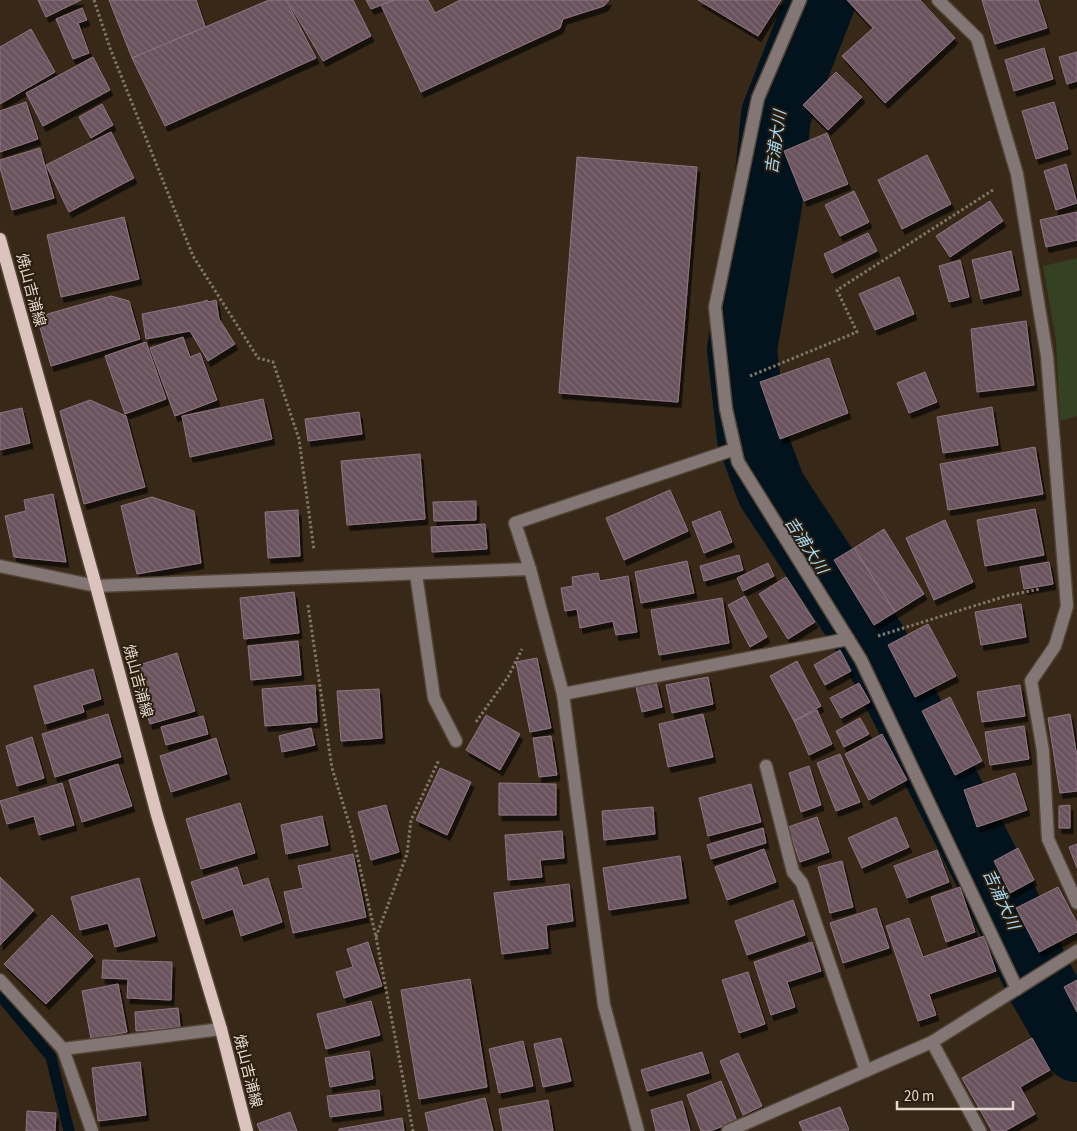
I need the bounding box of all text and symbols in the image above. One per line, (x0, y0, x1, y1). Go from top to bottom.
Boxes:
water label: 吉浦大川 (761, 107, 792, 175)
street label: 焼山吉浦線 (11, 251, 50, 329)
water label: 吉浦大川 (780, 513, 834, 580)
street label: 焼山吉浦線 (118, 642, 157, 720)
water label: 吉浦大川 (978, 866, 1025, 935)
street label: 焼山吉浦線 (228, 1032, 267, 1110)
scale bar (897, 1078, 1013, 1110)
text: 20 m (904, 1086, 934, 1107)

